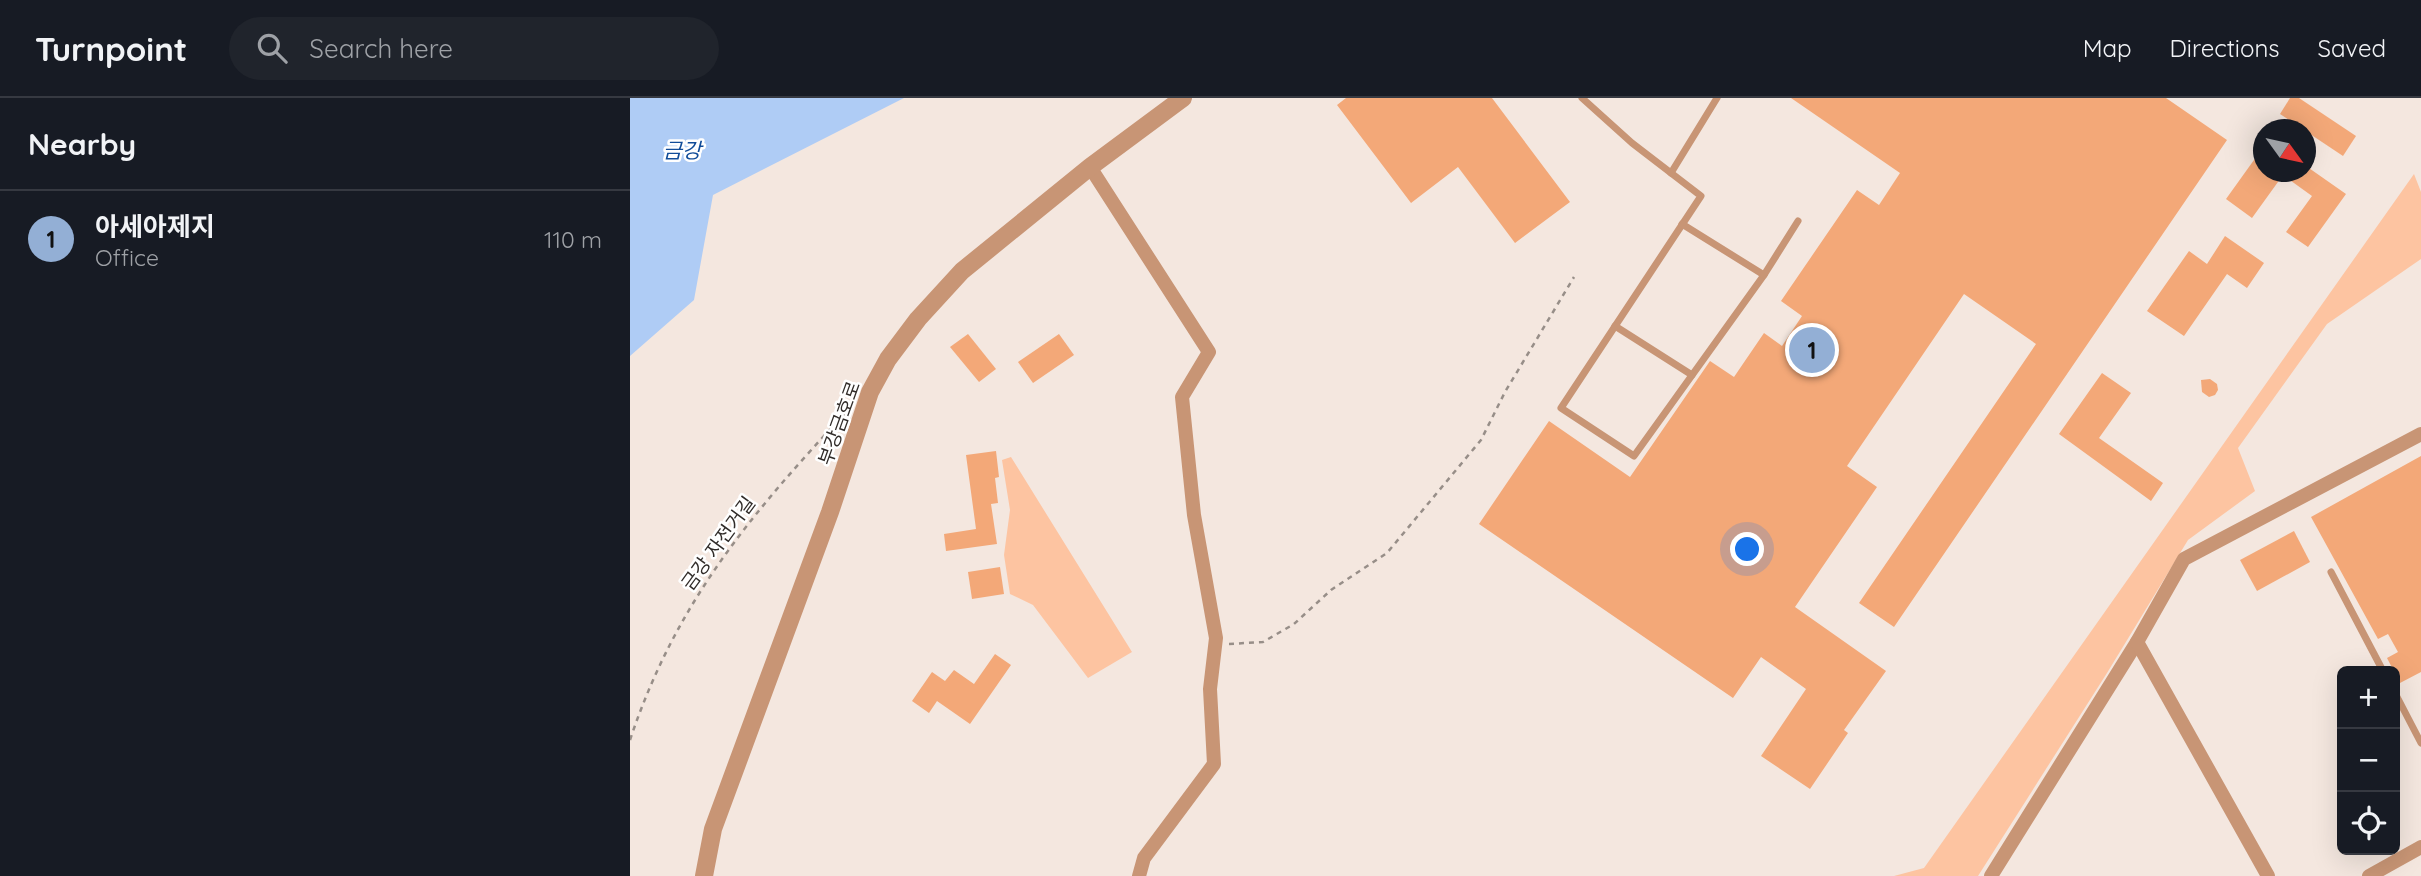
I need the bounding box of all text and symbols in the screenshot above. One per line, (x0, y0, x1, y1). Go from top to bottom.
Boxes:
search box (229, 17, 719, 80)
text: Turnpoint (35, 28, 187, 69)
icon: search (253, 29, 291, 67)
text: Search here (309, 32, 453, 65)
text: Map (2083, 33, 2132, 63)
text: Directions (2170, 33, 2280, 63)
text: Saved (2318, 33, 2386, 63)
north arrow (2253, 119, 2316, 182)
text: Nearby (28, 125, 136, 163)
water label: 금강 (663, 137, 704, 163)
text: 아세아제지 (95, 210, 215, 243)
text: 1 (47, 225, 55, 254)
text: 110 m (544, 225, 602, 254)
text: Office (95, 243, 159, 272)
pin: 1 (1789, 324, 1835, 376)
street label: 부강금호로 (813, 378, 865, 468)
street label: 금강 자전거길 (676, 491, 760, 595)
your location (1730, 532, 1764, 566)
map controls (2337, 666, 2400, 855)
button: + (2337, 666, 2400, 729)
button: − (2337, 729, 2400, 792)
button: locate (2337, 792, 2400, 855)

